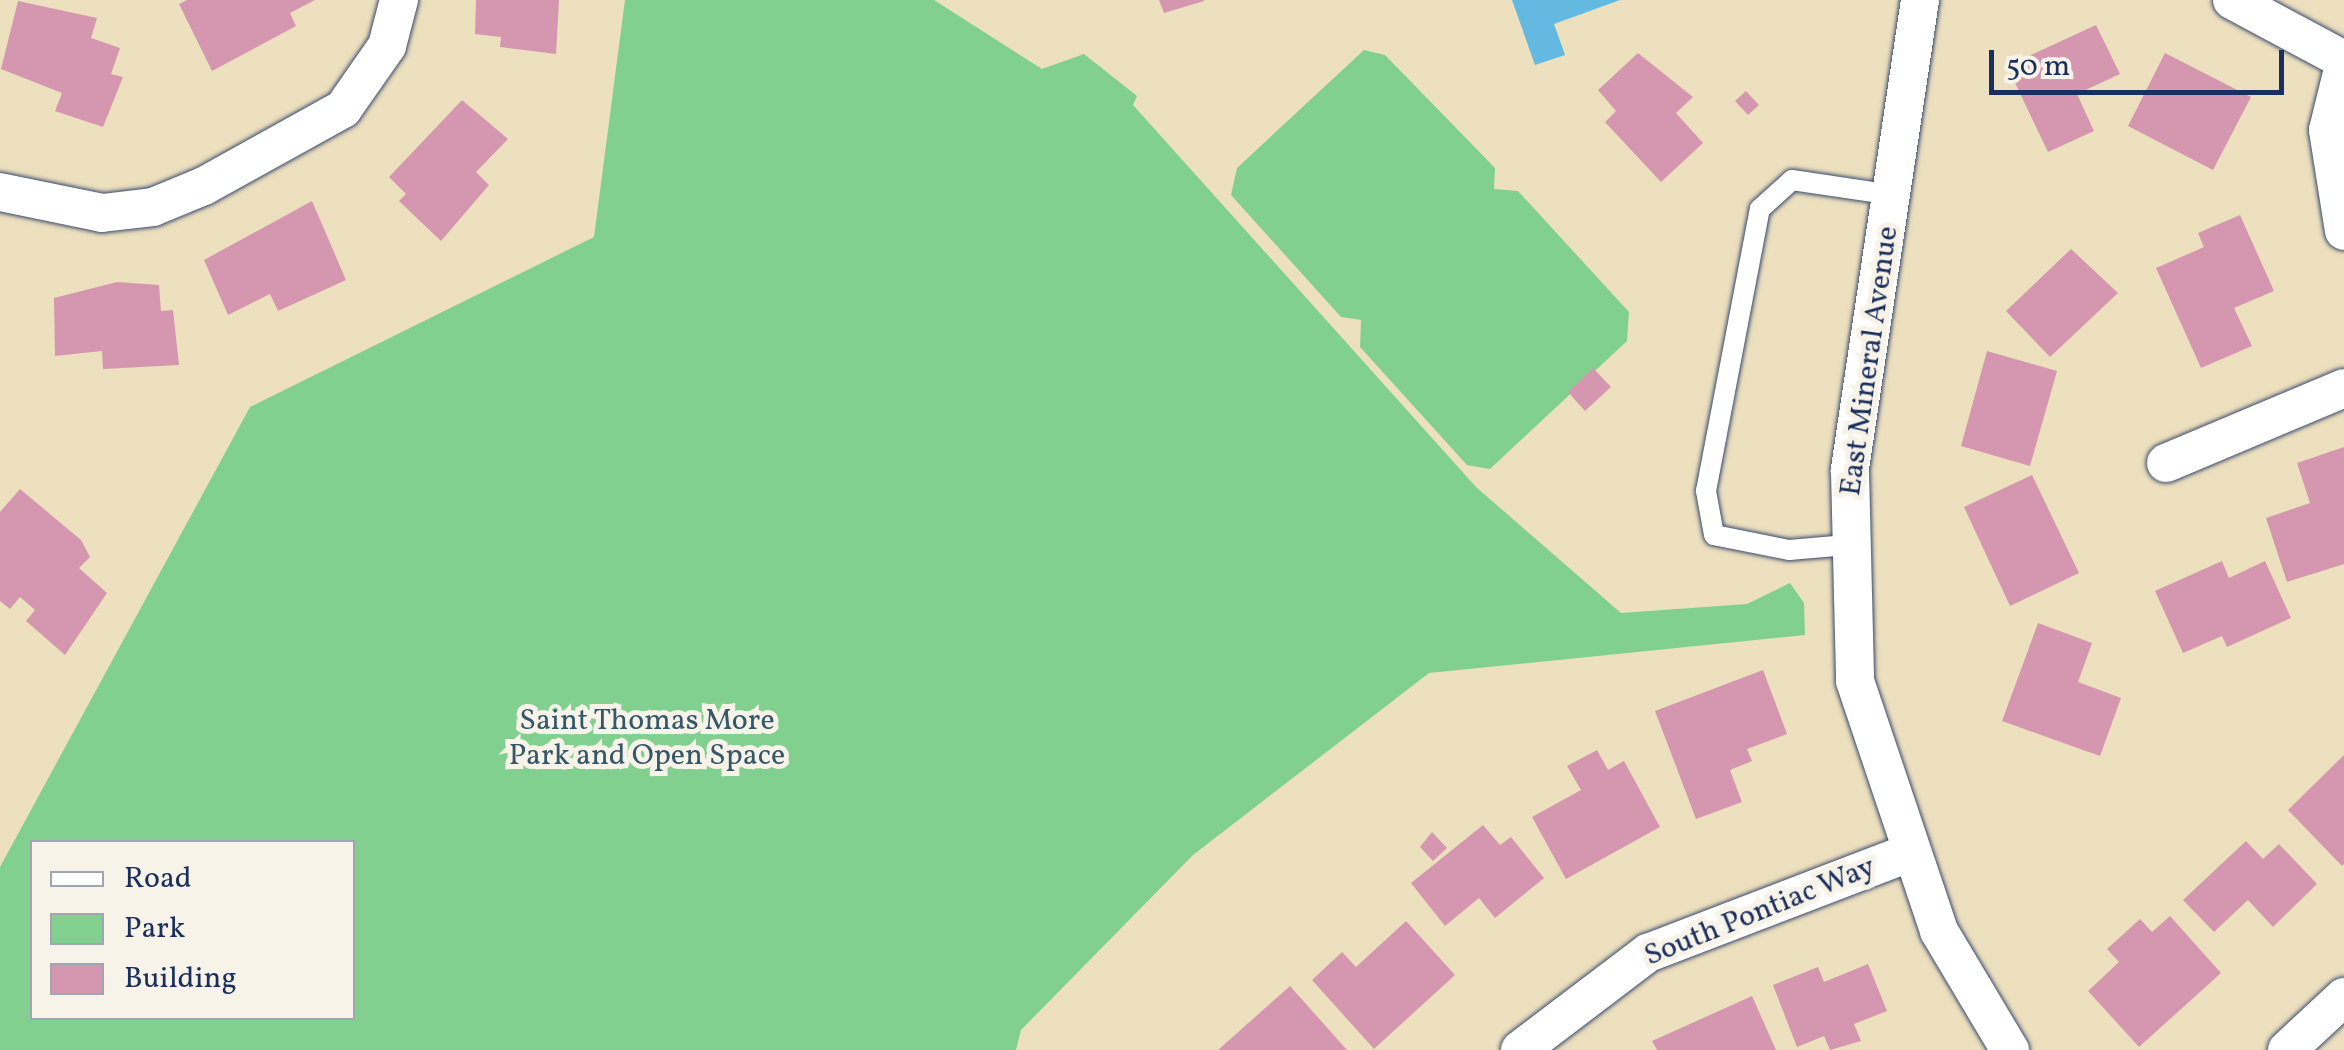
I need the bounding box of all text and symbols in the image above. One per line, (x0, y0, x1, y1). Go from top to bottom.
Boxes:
scale bar (1994, 30, 2289, 92)
text: 50 m (2006, 46, 2070, 88)
street label: East Mineral Avenue (1833, 224, 1907, 498)
park label: Saint Thomas More Park and Open Space (509, 703, 785, 774)
legend (30, 840, 355, 1020)
street label: South Pontiac Way (1639, 849, 1881, 975)
text: Road (124, 858, 192, 900)
text: Park (124, 908, 185, 950)
text: Building (124, 958, 237, 1000)

